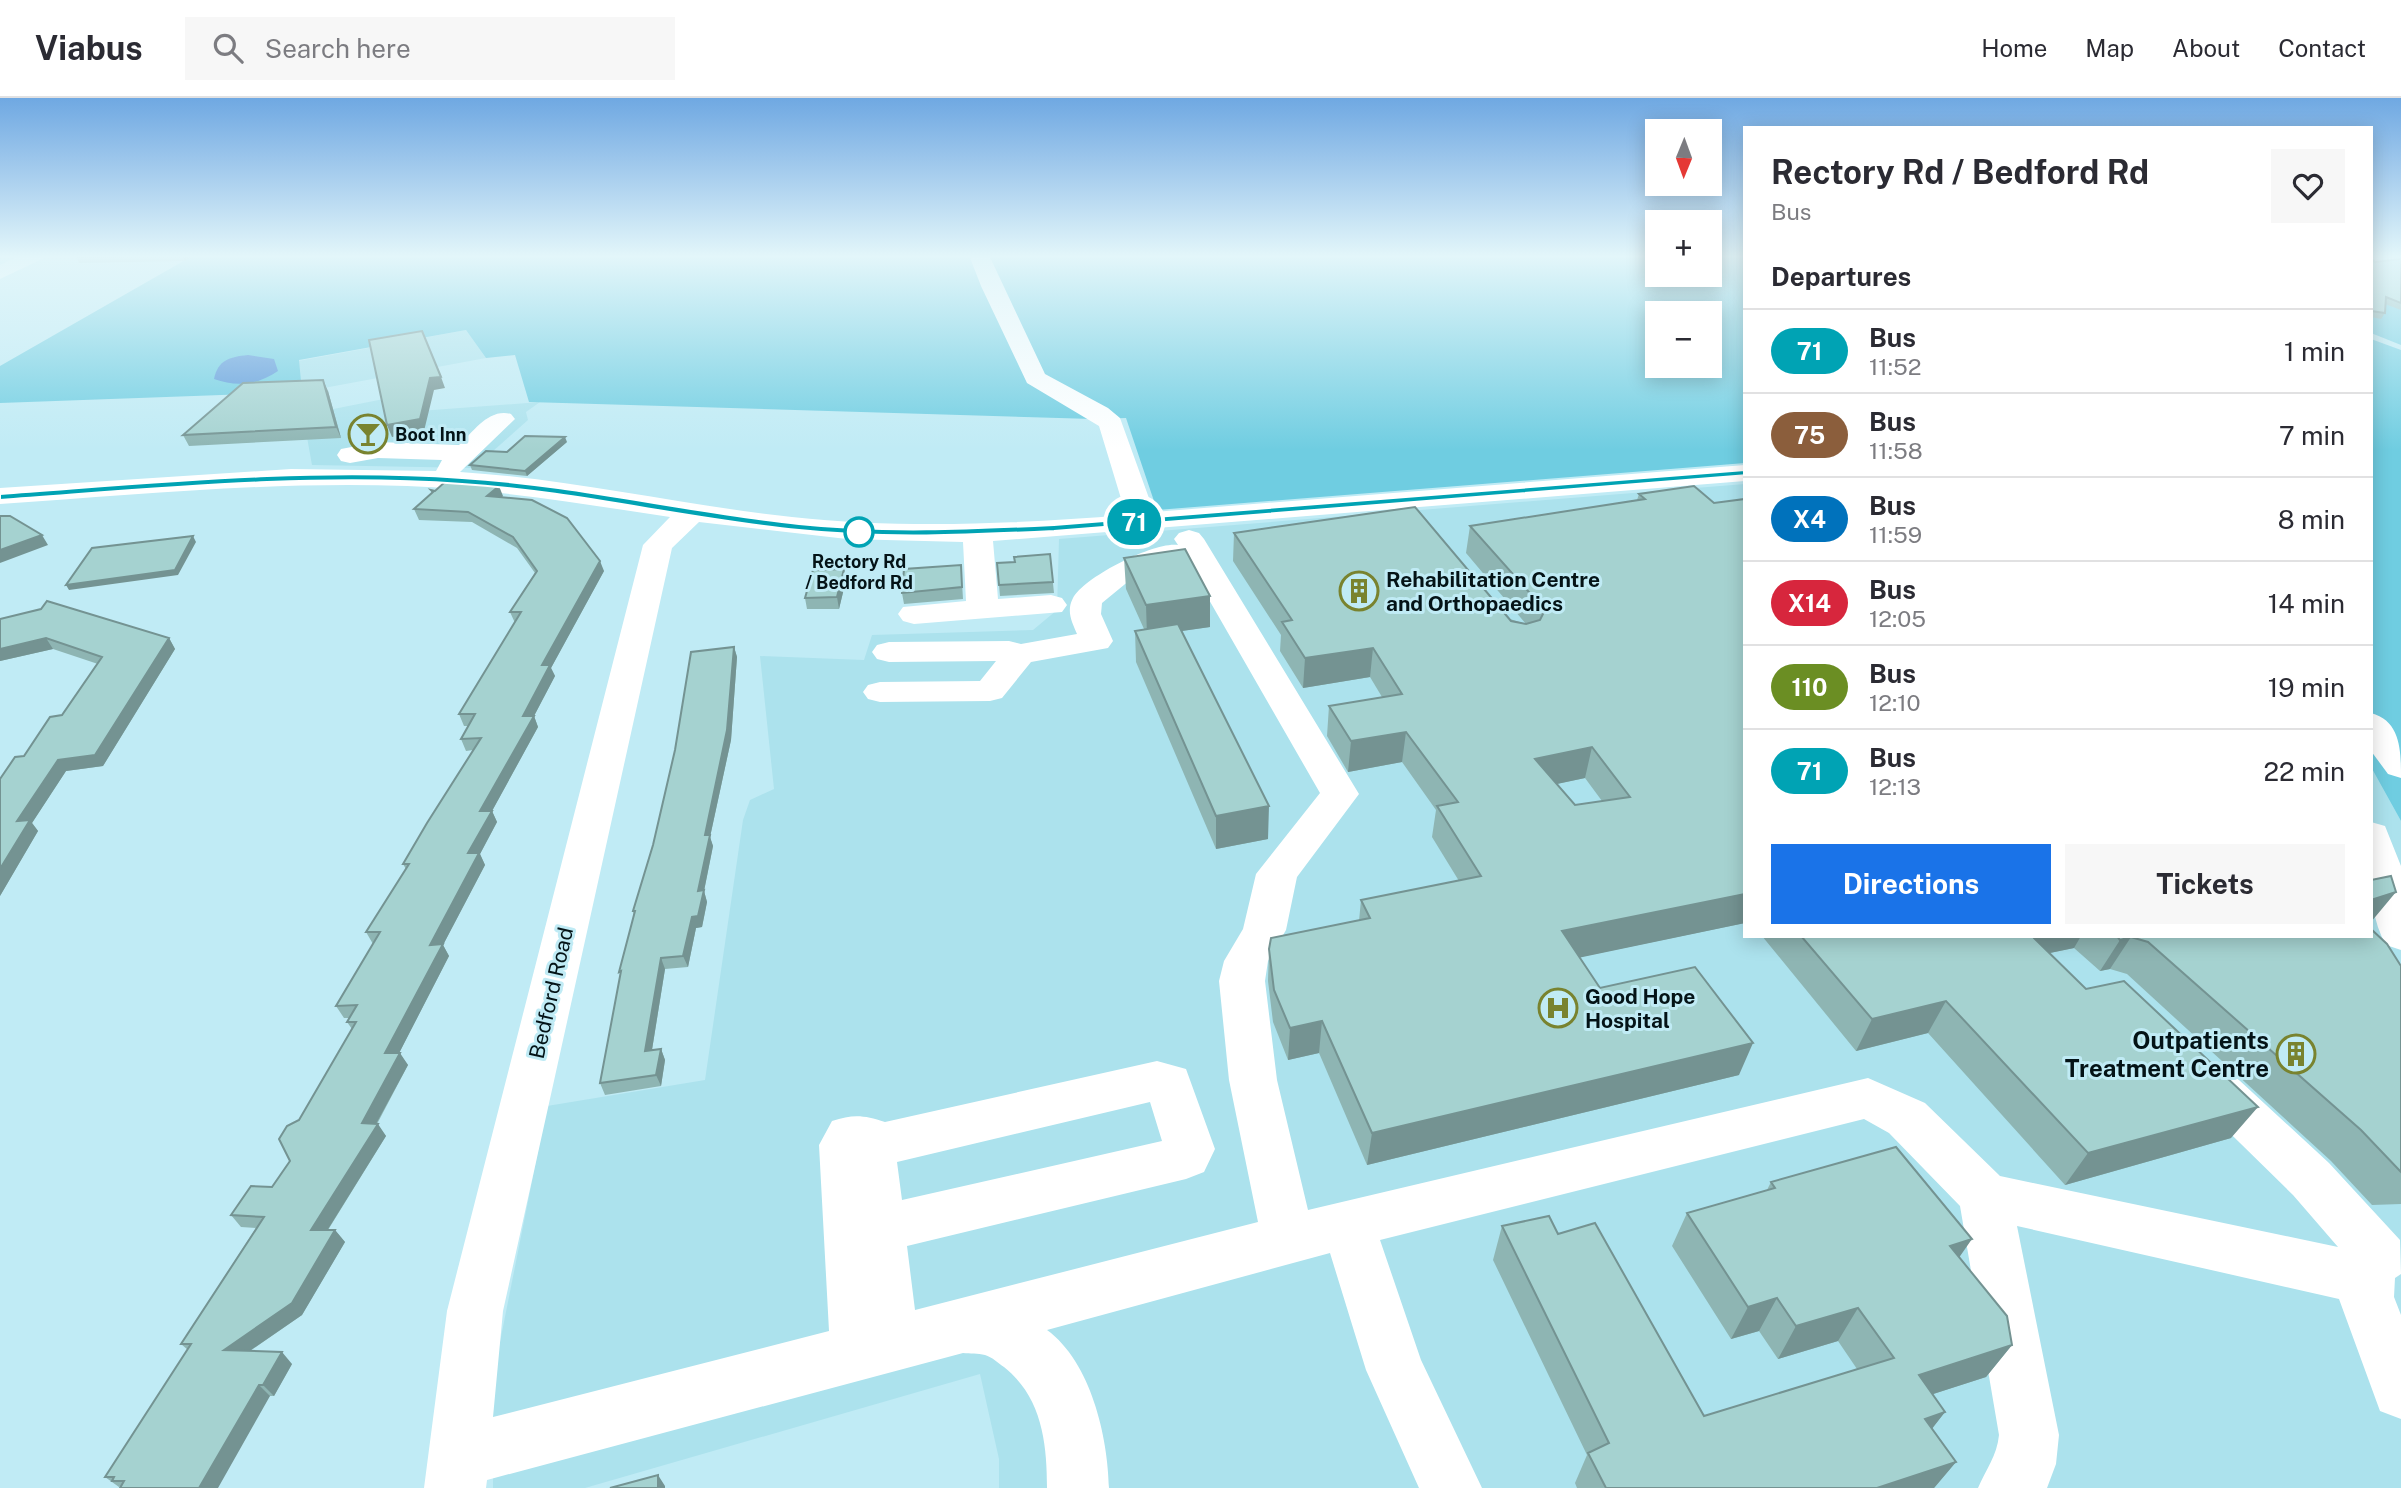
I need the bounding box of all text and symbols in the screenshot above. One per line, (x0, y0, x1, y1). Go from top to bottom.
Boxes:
search box (185, 17, 675, 80)
text: Viabus (35, 29, 143, 67)
icon: search (209, 29, 247, 67)
text: Search here (265, 33, 411, 64)
text: Home (1981, 34, 2047, 62)
text: Map (2085, 34, 2134, 62)
text: About (2172, 34, 2240, 62)
text: Contact (2278, 34, 2366, 62)
north arrow (1645, 119, 1722, 196)
map controls (1645, 119, 1722, 378)
button: heart (2271, 149, 2345, 223)
text: Rectory Rd / Bedford Rd (1771, 153, 2149, 191)
text: Bus (1771, 198, 1811, 225)
button: + (1645, 210, 1722, 287)
text: Departures (1771, 261, 1911, 292)
button: − (1645, 301, 1722, 378)
text: Bus (1869, 322, 1916, 353)
text: 1 min (2284, 336, 2345, 367)
text: 71 (1797, 337, 1822, 365)
text: 11:52 (1869, 353, 1921, 380)
text: Bus (1869, 406, 1916, 437)
bar icon: Boot Inn (347, 413, 389, 455)
text: 7 min (2279, 420, 2345, 451)
text: 75 (1794, 421, 1825, 449)
place label: Boot Inn (395, 424, 466, 445)
text: 11:58 (1869, 437, 1923, 464)
text: Bus (1869, 490, 1916, 521)
line badge: 71 (1102, 499, 1166, 545)
text: 8 min (2278, 504, 2345, 535)
text: X4 (1793, 505, 1826, 533)
text: 71 (1121, 508, 1147, 536)
marker: Rectory Rd / Bedford Rd (844, 517, 874, 547)
text: 11:59 (1869, 521, 1922, 548)
place label: Rectory Rd / Bedford Rd (805, 551, 913, 593)
place label: Rehabilitation Centre and Orthopaedics (1386, 567, 1600, 616)
building icon: Rehabilitation Centre and Orthopaedics (1338, 570, 1380, 612)
text: Bus (1869, 574, 1916, 605)
text: 14 min (2268, 588, 2345, 619)
text: X14 (1788, 589, 1831, 617)
text: 12:05 (1869, 605, 1926, 632)
text: Bus (1869, 658, 1916, 689)
text: 19 min (2268, 672, 2345, 703)
text: 110 (1791, 673, 1828, 701)
text: 12:10 (1869, 689, 1921, 716)
text: Bus (1869, 742, 1916, 773)
text: 22 min (2264, 756, 2345, 787)
text: 71 (1797, 757, 1822, 785)
text: 12:13 (1869, 773, 1921, 800)
button: Directions (1771, 844, 2051, 924)
button: Tickets (2065, 844, 2345, 924)
street label: Bedford Road (524, 925, 578, 1061)
place label: Good Hope Hospital (1585, 984, 1695, 1033)
hospital icon: Good Hope Hospital (1537, 987, 1579, 1029)
place label: Outpatients Treatment Centre (2065, 1026, 2269, 1082)
building icon: Outpatients Treatment Centre (2275, 1033, 2317, 1075)

